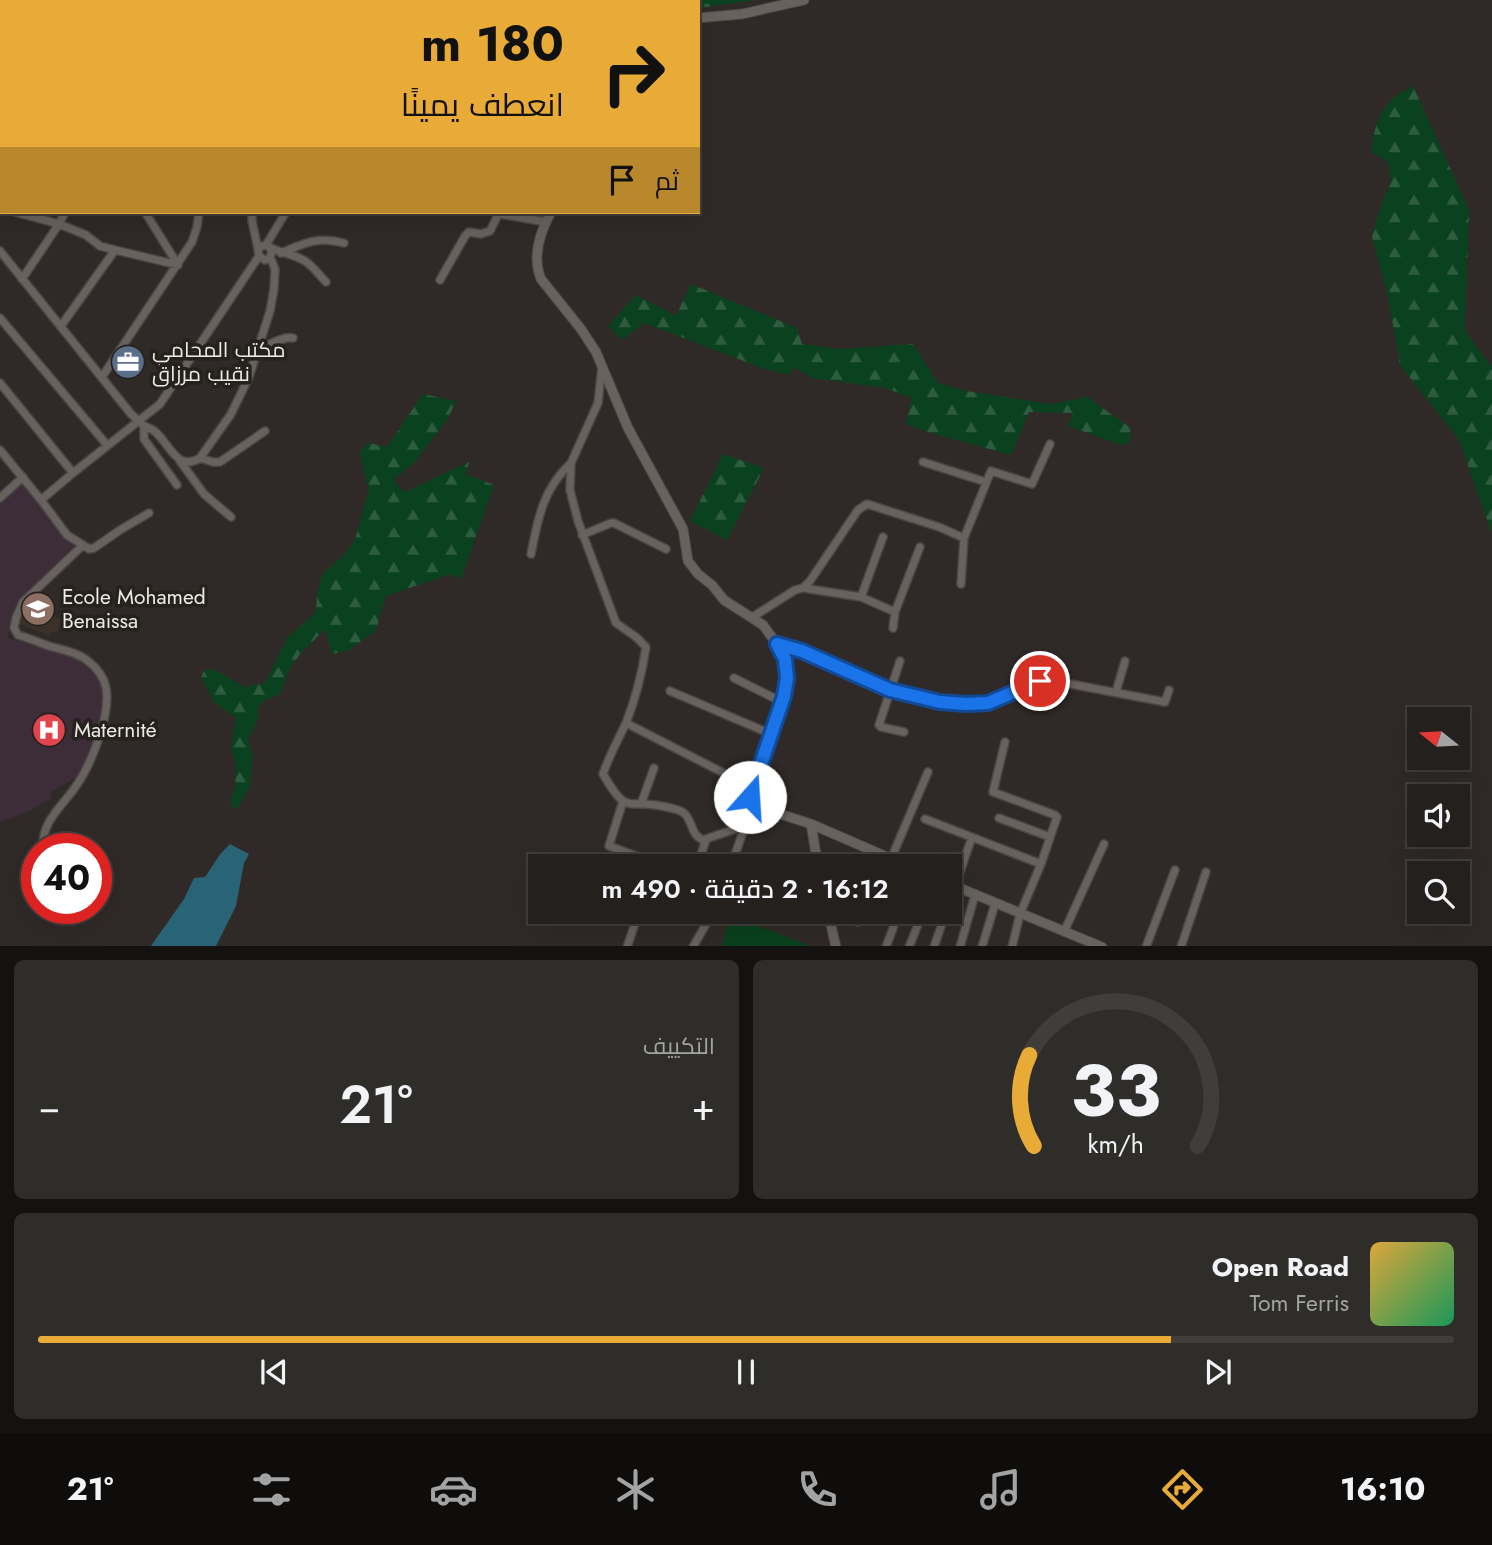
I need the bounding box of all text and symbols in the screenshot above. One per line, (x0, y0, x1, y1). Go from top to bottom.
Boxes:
text: 180 m (421, 9, 564, 79)
icon: right (588, 28, 679, 119)
text: انعطف يمينًا (401, 82, 564, 128)
icon: arrive (603, 161, 641, 199)
text: ثم (655, 162, 679, 200)
place label: مكتب المحامي نقيب مرزاق (152, 335, 285, 389)
office icon: مكتب المحامي نقيب مرزاق (109, 343, 147, 381)
place label: Ecole Mohamed Benaissa (62, 582, 206, 636)
school or university icon: Ecole Mohamed Benaissa (19, 590, 57, 628)
pin (1010, 651, 1070, 711)
icon: arrive (1021, 662, 1059, 700)
north arrow (1407, 707, 1470, 770)
map controls (1407, 707, 1470, 924)
hospital icon: Maternité (30, 711, 68, 749)
place label: Maternité (74, 715, 157, 745)
position arrow (713, 760, 787, 834)
button: sound (1407, 784, 1470, 847)
speed limit sign: 40 (21, 833, 112, 924)
button: search (1407, 861, 1470, 924)
text: 16:12 · 2 دقيقة · 490 m (601, 870, 889, 908)
text: التكييف (643, 1029, 715, 1063)
text: 33 (1070, 1038, 1161, 1143)
text: 21° (339, 1067, 413, 1143)
text: − (38, 1079, 60, 1134)
text: + (692, 1079, 715, 1134)
text: km/h (1087, 1125, 1144, 1161)
text: Open Road (1212, 1248, 1349, 1286)
text: Tom Ferris (1250, 1286, 1349, 1320)
icon: previous (255, 1353, 293, 1391)
icon: pause (727, 1353, 765, 1391)
icon: next (1199, 1353, 1237, 1391)
icon: filters (247, 1465, 296, 1514)
icon: car (429, 1465, 478, 1514)
icon: climate (611, 1465, 660, 1514)
icon: phone (793, 1465, 842, 1514)
icon: music (976, 1465, 1025, 1514)
icon: directions (1158, 1465, 1207, 1514)
text: 21° (67, 1466, 114, 1512)
text: 16:10 (1340, 1466, 1425, 1512)

